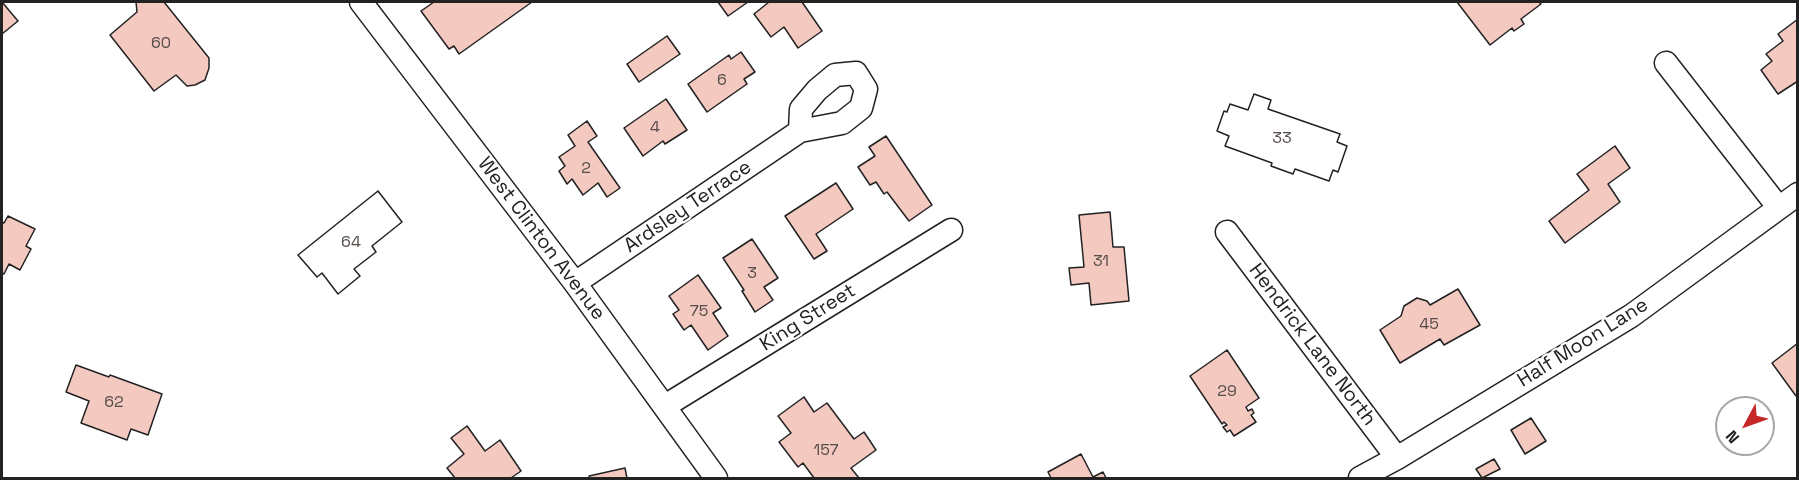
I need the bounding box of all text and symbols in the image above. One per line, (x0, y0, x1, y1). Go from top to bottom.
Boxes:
house number: 60 (151, 34, 171, 54)
house number: 6 (717, 71, 727, 91)
house number: 4 (650, 118, 660, 138)
house number: 33 (1272, 129, 1292, 149)
street label: West Clinton Avenue (472, 153, 610, 325)
street label: Ardsley Terrace (620, 155, 756, 259)
house number: 2 (581, 159, 591, 179)
house number: 64 (341, 233, 361, 253)
house number: 31 (1093, 252, 1109, 272)
street label: Hendrick Lane North (1243, 259, 1381, 431)
house number: 3 (747, 264, 757, 284)
street label: King Street (756, 279, 860, 357)
street label: Half Moon Lane (1513, 293, 1653, 393)
house number: 75 (690, 302, 708, 322)
house number: 45 (1419, 315, 1439, 335)
house number: 29 (1217, 382, 1237, 402)
house number: 62 (104, 393, 124, 413)
north arrow (1715, 396, 1775, 456)
text: N (1721, 426, 1744, 448)
house number: 157 (813, 441, 839, 461)

